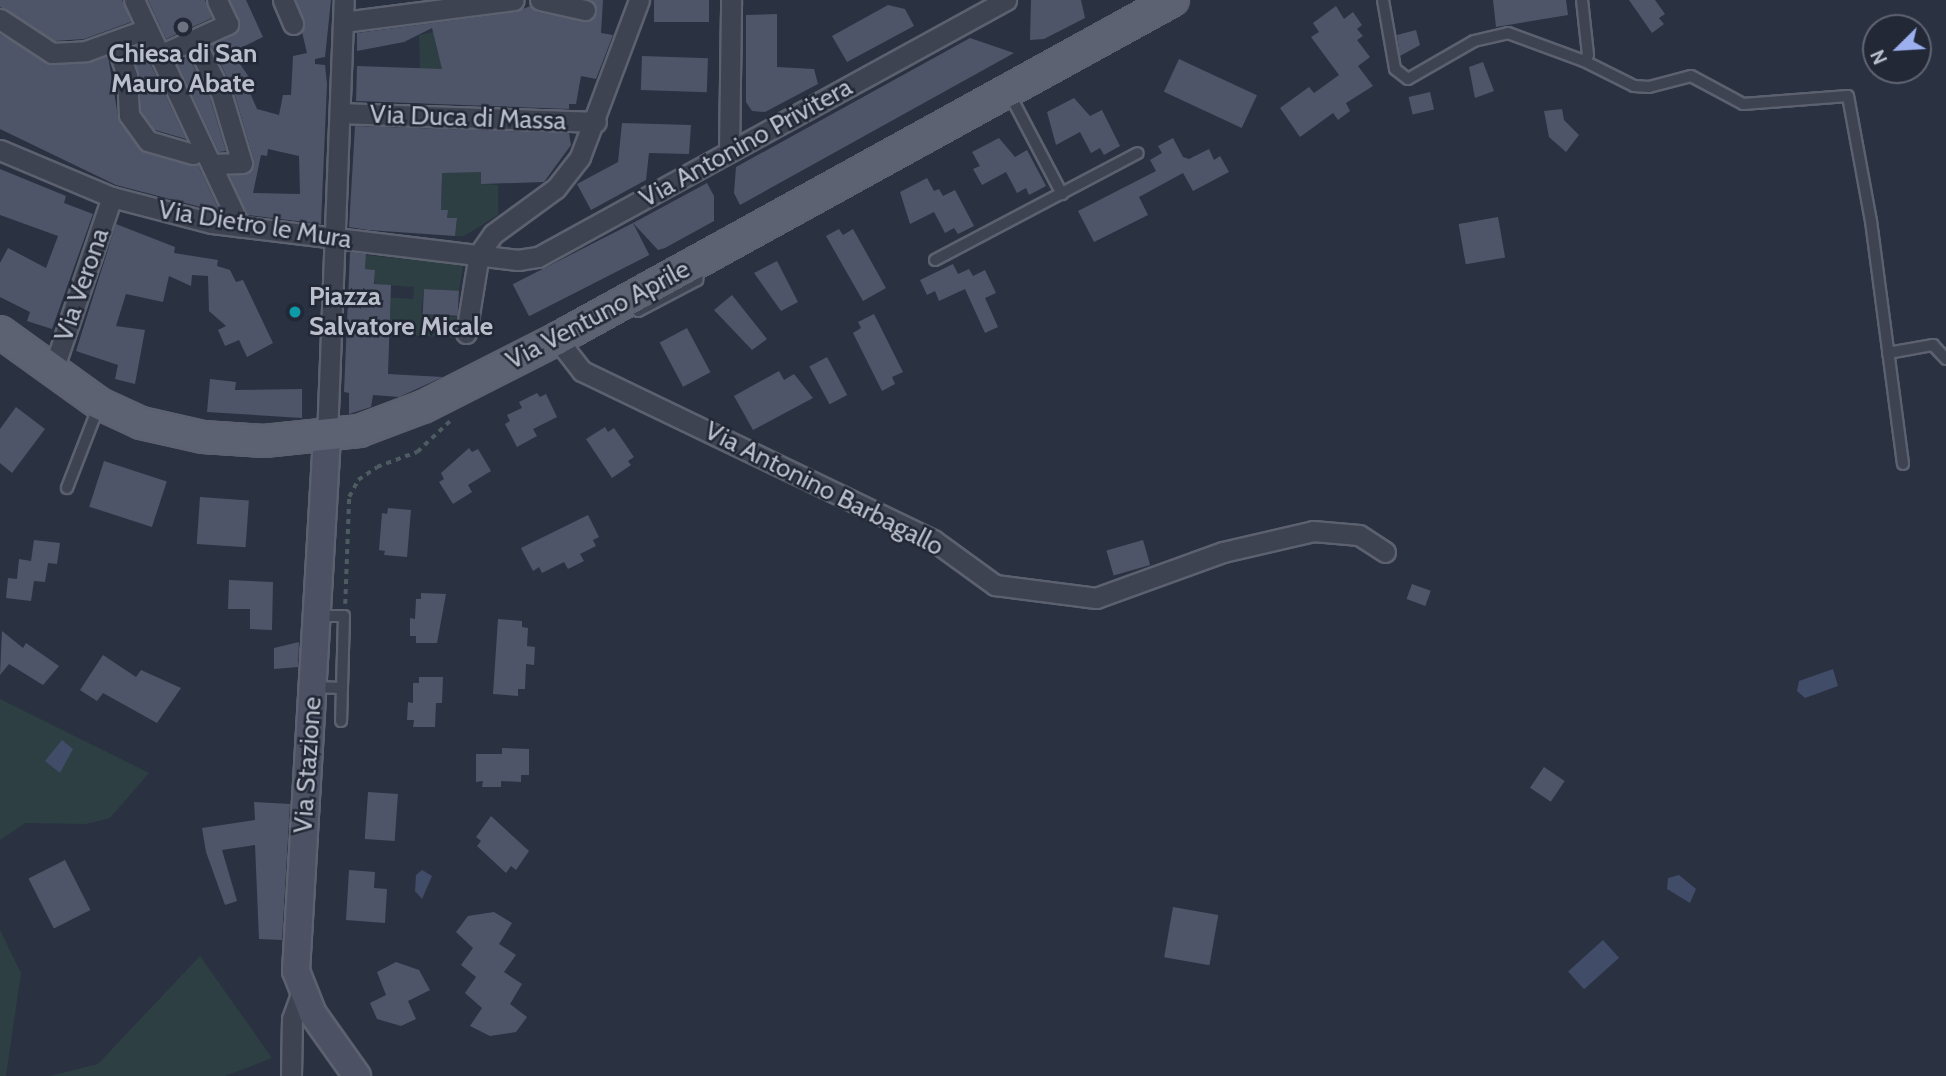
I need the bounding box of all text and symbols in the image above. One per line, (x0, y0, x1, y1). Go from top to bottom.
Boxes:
north arrow (1862, 14, 1932, 84)
marker: Chiesa di San Mauro Abate (175, 19, 191, 35)
place label: Chiesa di San Mauro Abate (109, 38, 257, 100)
text: N (1866, 46, 1892, 68)
street label: Via Antonino Privitera (634, 72, 858, 214)
street label: Via Duca di Massa (369, 99, 567, 137)
street label: Via Dietro le Mura (156, 194, 354, 256)
street label: Via Verona (48, 224, 116, 346)
street label: Via Ventuno Aprile (501, 253, 695, 377)
place label: Piazza Salvatore Micale (309, 281, 493, 342)
marker: Piazza Salvatore Micale (287, 304, 303, 320)
street label: Via Antonino Barbagallo (699, 415, 949, 563)
street label: Via Stazione (288, 696, 328, 834)

